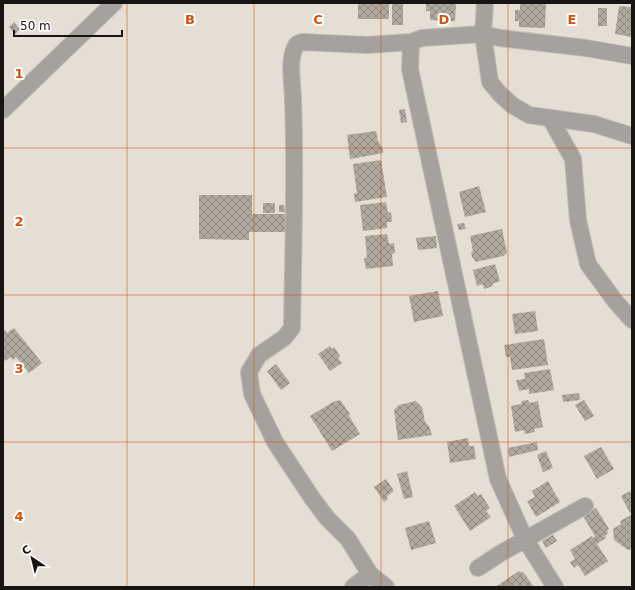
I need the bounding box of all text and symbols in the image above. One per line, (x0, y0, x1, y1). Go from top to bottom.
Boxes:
scale bar (14, 12, 122, 38)
text: B (185, 12, 195, 27)
text: C (313, 12, 323, 27)
text: D (439, 12, 450, 27)
text: E (568, 12, 576, 27)
text: 50 m (20, 19, 51, 33)
text: 1 (14, 66, 24, 81)
text: 2 (14, 214, 24, 229)
text: 3 (14, 361, 24, 376)
text: 4 (14, 509, 24, 524)
north arrow (12, 538, 52, 578)
text: С (20, 543, 34, 558)

